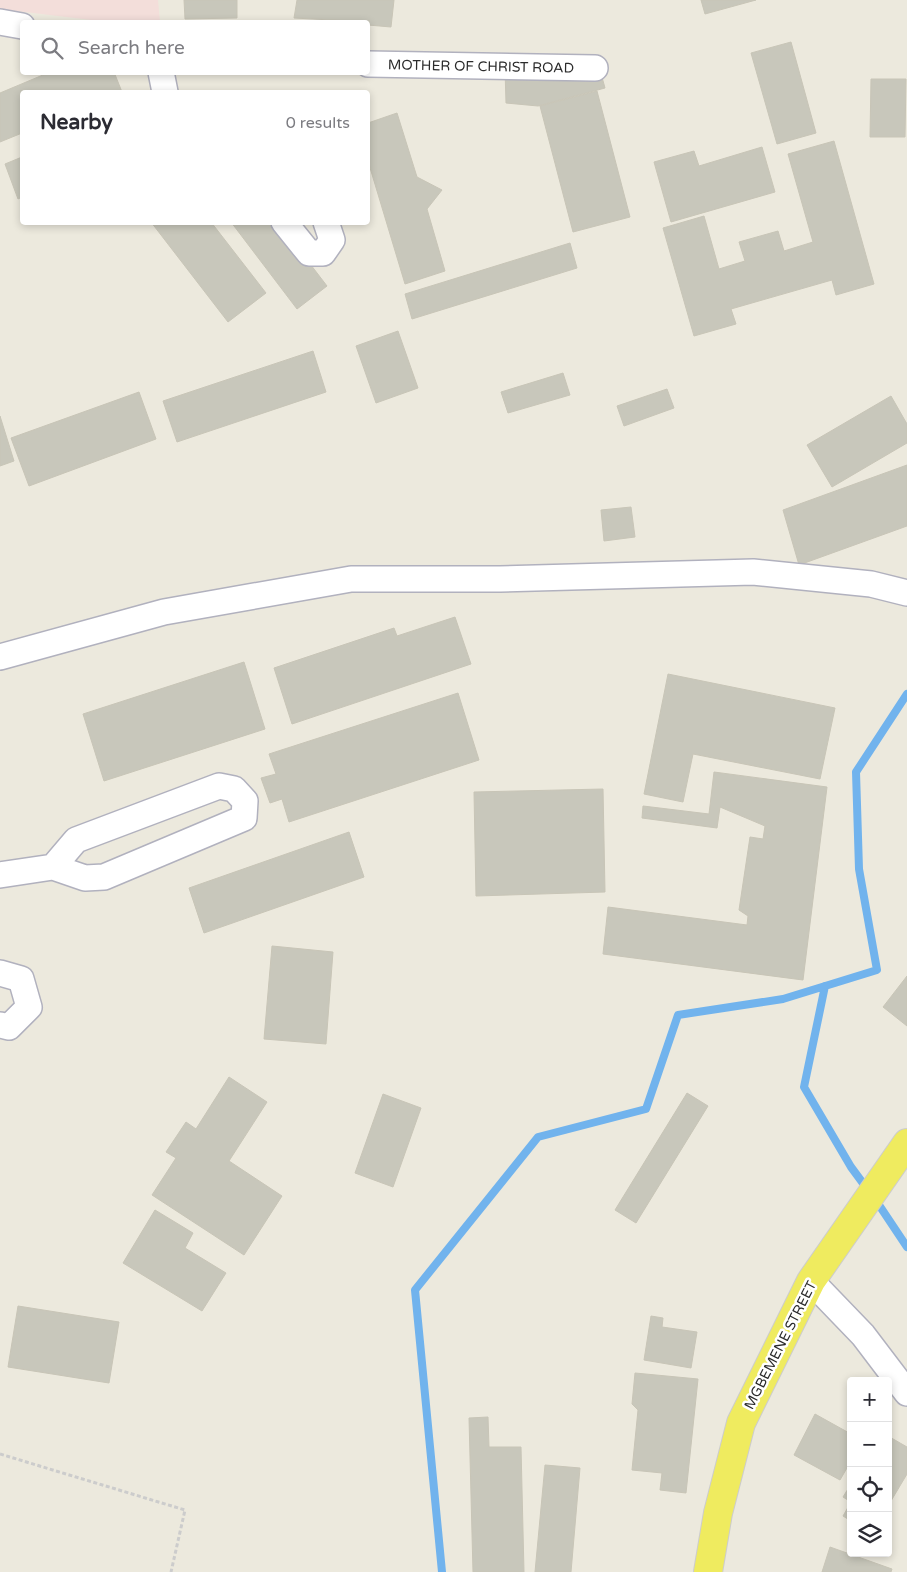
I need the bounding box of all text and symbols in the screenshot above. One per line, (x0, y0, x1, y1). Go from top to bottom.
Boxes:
search box (20, 20, 370, 75)
icon: search (38, 34, 66, 62)
text: Search here (78, 37, 185, 59)
street label: MOTHER OF CHRIST ROAD (388, 56, 574, 77)
text: Nearby (40, 110, 113, 135)
text: 0 results (286, 113, 350, 133)
street label: MGBEMENE STREET (741, 1278, 820, 1412)
map controls (847, 1377, 892, 1557)
button: + (847, 1377, 892, 1422)
button: − (847, 1422, 892, 1467)
button: locate (847, 1467, 892, 1512)
button: layers (847, 1512, 892, 1557)

